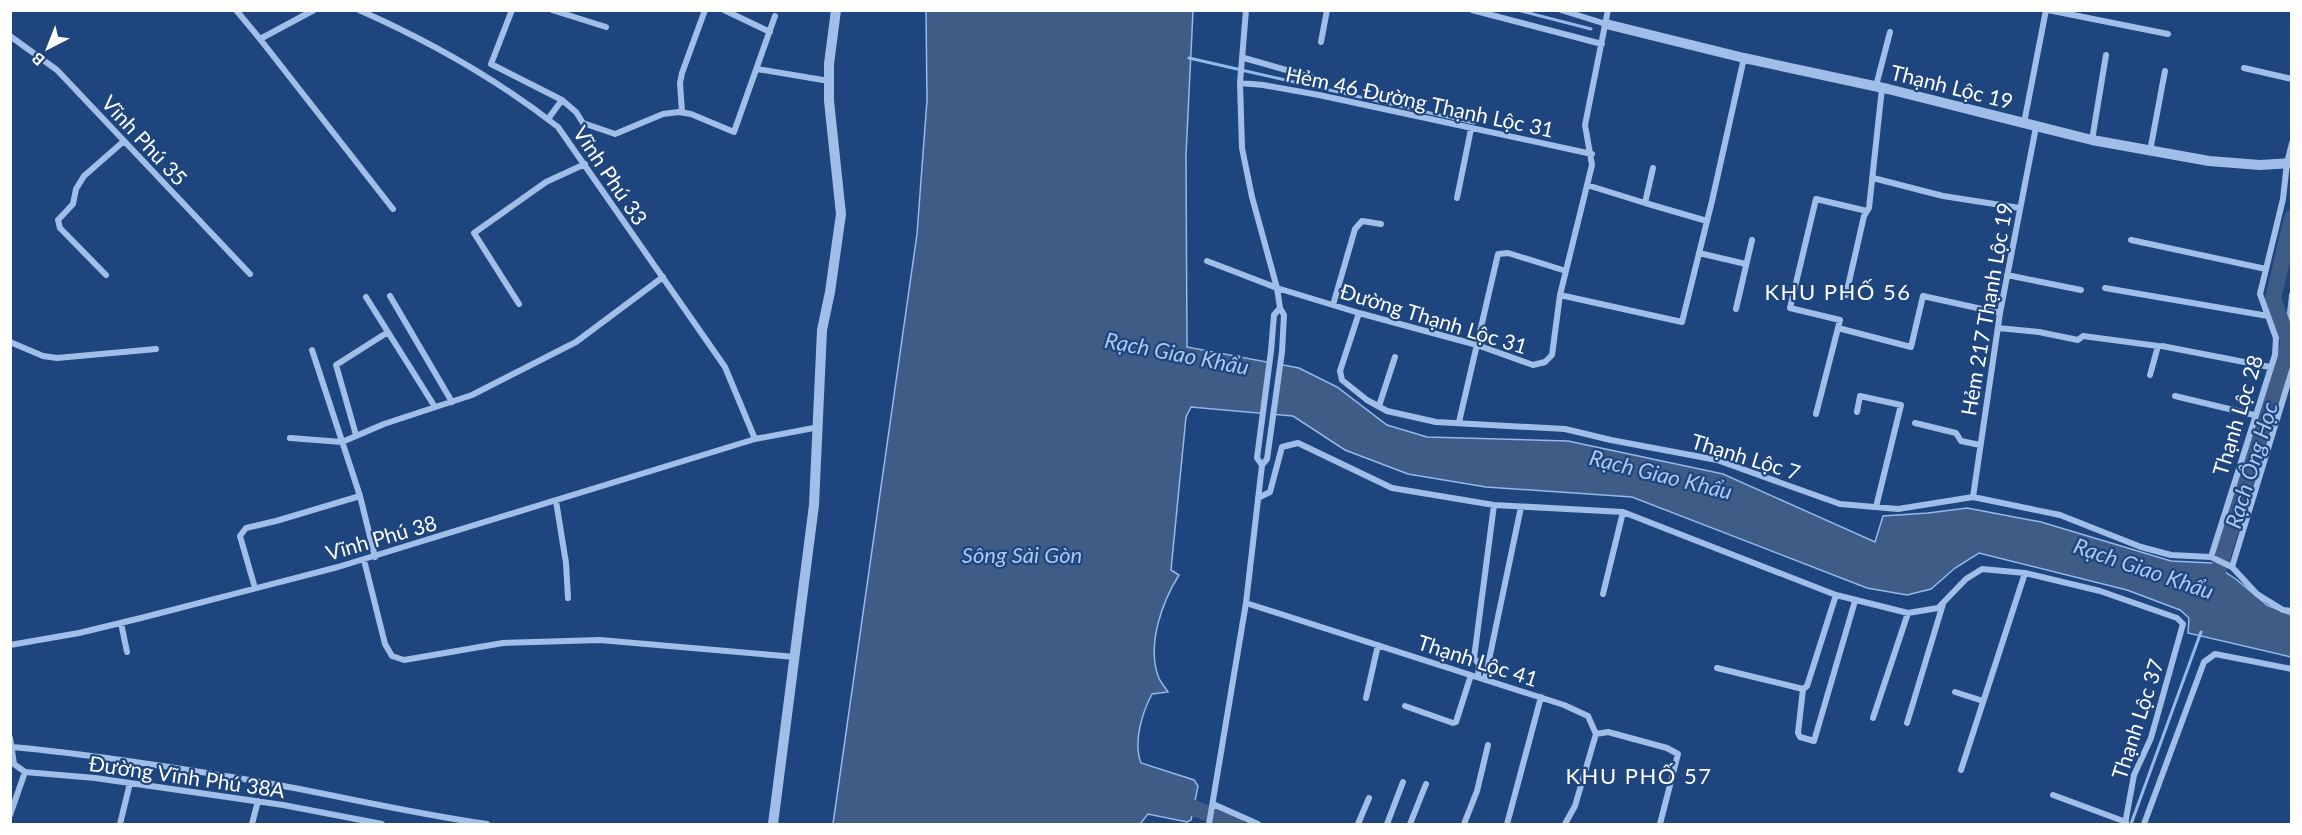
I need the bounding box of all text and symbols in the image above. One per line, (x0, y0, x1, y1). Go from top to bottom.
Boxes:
north arrow (18, 18, 78, 78)
text: B (27, 49, 48, 70)
street label: Thạnh Lộc 19 (1888, 59, 2016, 113)
street label: Hẻm 46 Đường Thạnh Lộc 31 (1284, 60, 1556, 142)
street label: Vĩnh Phú 35 (97, 90, 193, 190)
street label: Vĩnh Phú 33 (569, 121, 653, 229)
street label: Hẻm 217 Thạnh Lộc 19 (1955, 201, 2017, 417)
street label: Đường Thạnh Lộc 31 (1337, 278, 1531, 358)
district label: KHU PHỐ 56 (1765, 278, 1911, 305)
water label: Rạch Giao Khẩu (1103, 326, 1251, 380)
street label: Thạnh Lộc 28 (2207, 352, 2267, 478)
water label: Rạch Ông Học (2219, 399, 2283, 531)
street label: Thạnh Lộc 7 (1688, 428, 1804, 484)
water label: Rạch Giao Khẩu (1587, 443, 1735, 505)
street label: Vĩnh Phú 38 (323, 509, 439, 565)
water label: Rạch Giao Khẩu (2070, 531, 2218, 605)
water label: Sông Sài Gòn (962, 541, 1082, 568)
street label: Thạnh Lộc 41 (1415, 629, 1541, 691)
street label: Thạnh Lộc 37 (2106, 656, 2168, 782)
street label: Đường Vĩnh Phú 38A (87, 750, 287, 802)
district label: KHU PHỐ 57 (1566, 762, 1712, 789)

